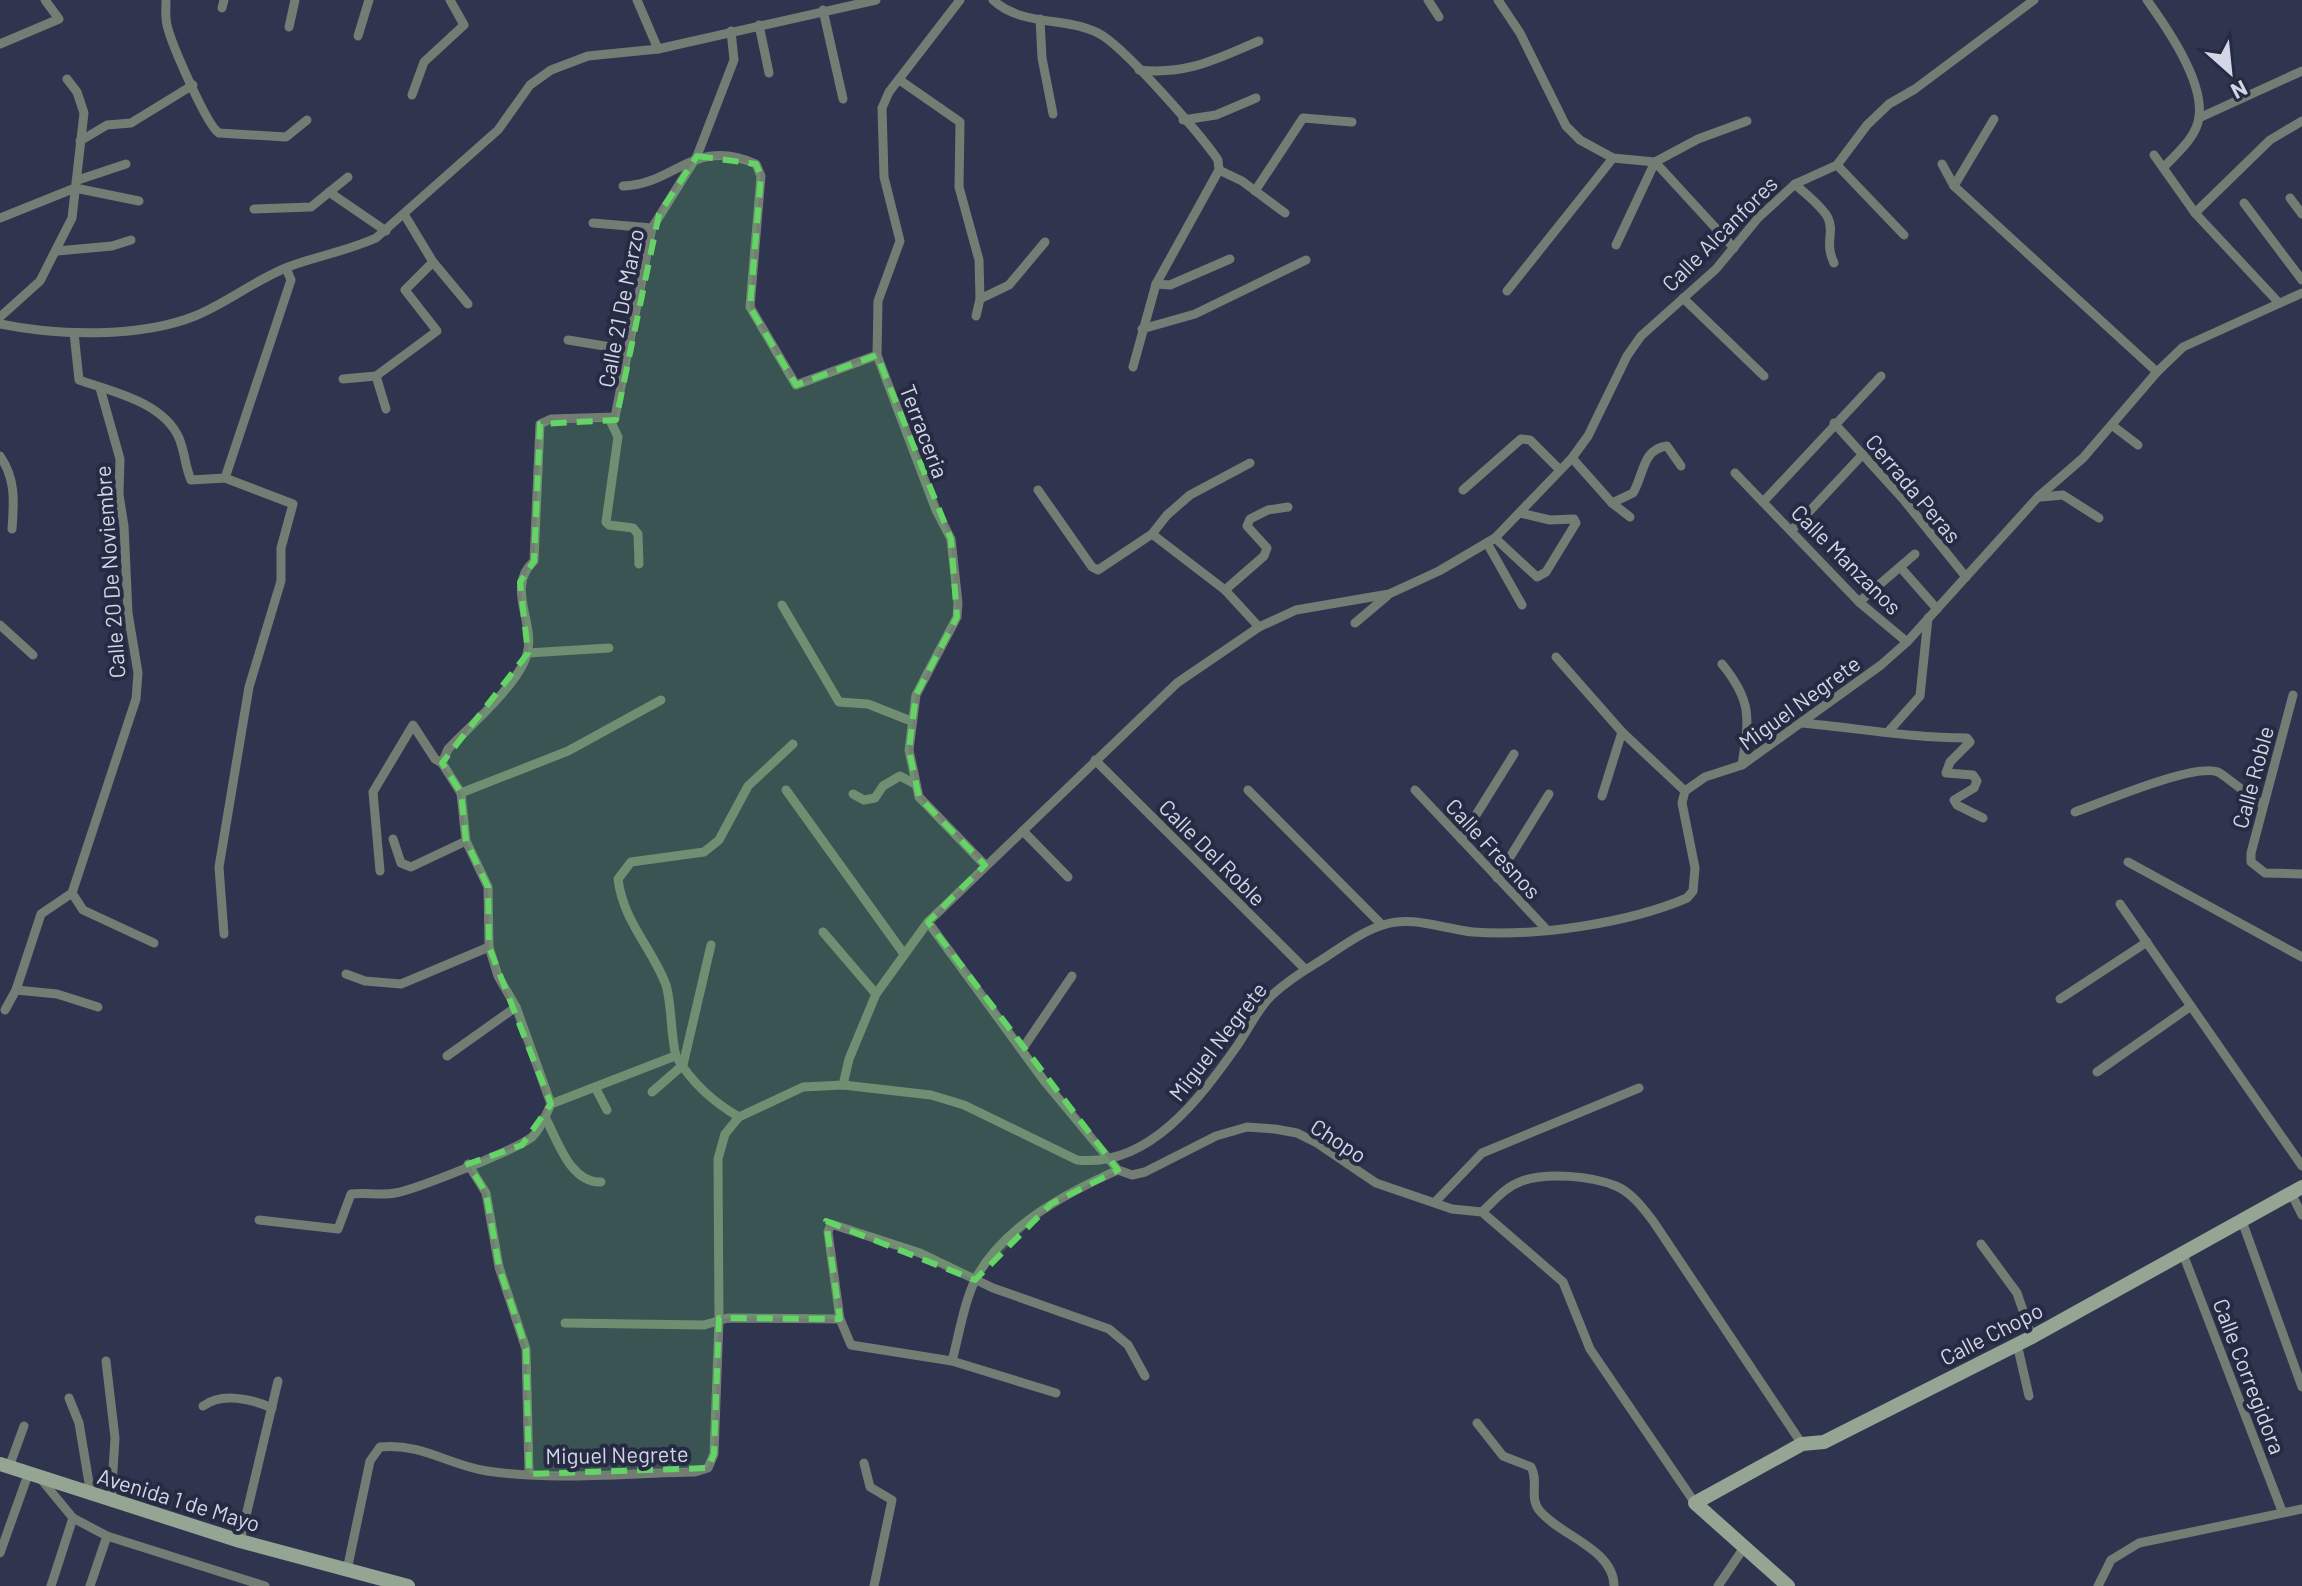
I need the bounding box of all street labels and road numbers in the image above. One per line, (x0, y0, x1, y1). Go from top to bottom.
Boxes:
street label: Calle Alcanfores (1656, 170, 1782, 296)
street label: Calle 21 De Marzo (592, 227, 648, 389)
street label: Terraceria (895, 381, 955, 481)
street label: Cerrada Peras (1861, 428, 1967, 548)
street label: Calle 20 De Noviembre (89, 465, 129, 679)
street label: Calle Manzanos (1787, 499, 1907, 619)
street label: Miguel Negrete (1733, 649, 1865, 755)
street label: Calle Roble (2226, 723, 2278, 831)
street label: Calle Del Roble (1154, 793, 1272, 911)
street label: Calle Fresnos (1441, 793, 1547, 903)
street label: Miguel Negrete (1163, 977, 1271, 1105)
street label: Chopo (1306, 1112, 1372, 1168)
street label: Calle Corregidora (2208, 1295, 2292, 1457)
street label: Calle Chopo (1935, 1296, 2047, 1370)
street label: Miguel Negrete (545, 1440, 689, 1468)
street label: Avenida 1 de Mayo (95, 1462, 263, 1536)

